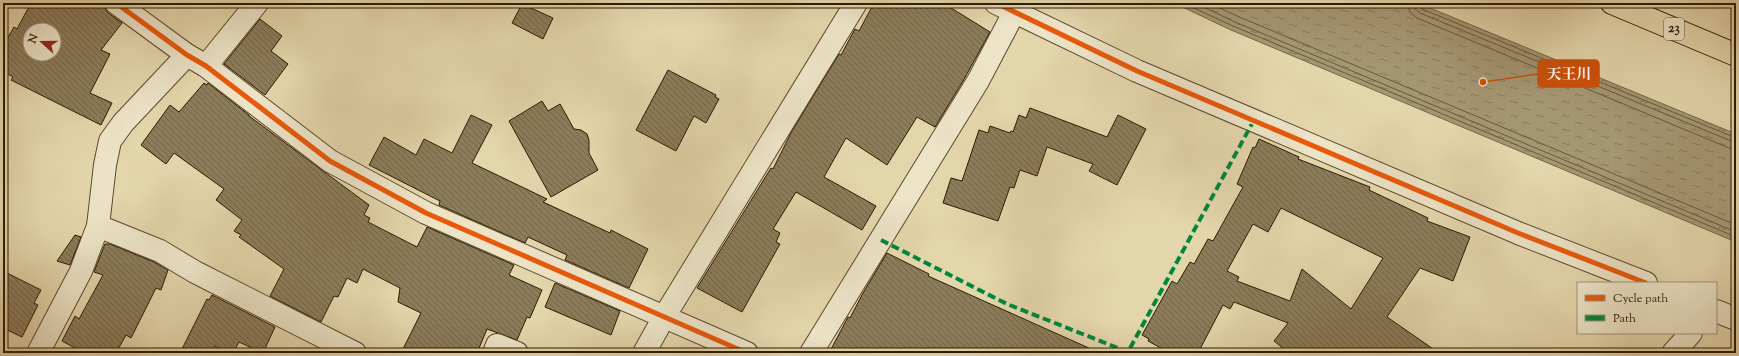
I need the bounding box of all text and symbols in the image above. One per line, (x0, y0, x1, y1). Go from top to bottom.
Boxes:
road number: 23 (1664, 18, 1684, 40)
north arrow (22, 22, 62, 62)
text: N (24, 32, 43, 47)
callout: 天王川 (1538, 60, 1599, 87)
text: 天王川 (1546, 65, 1592, 86)
legend (1577, 282, 1717, 334)
text: Cycle path (1613, 290, 1668, 308)
text: Path (1613, 310, 1636, 328)

